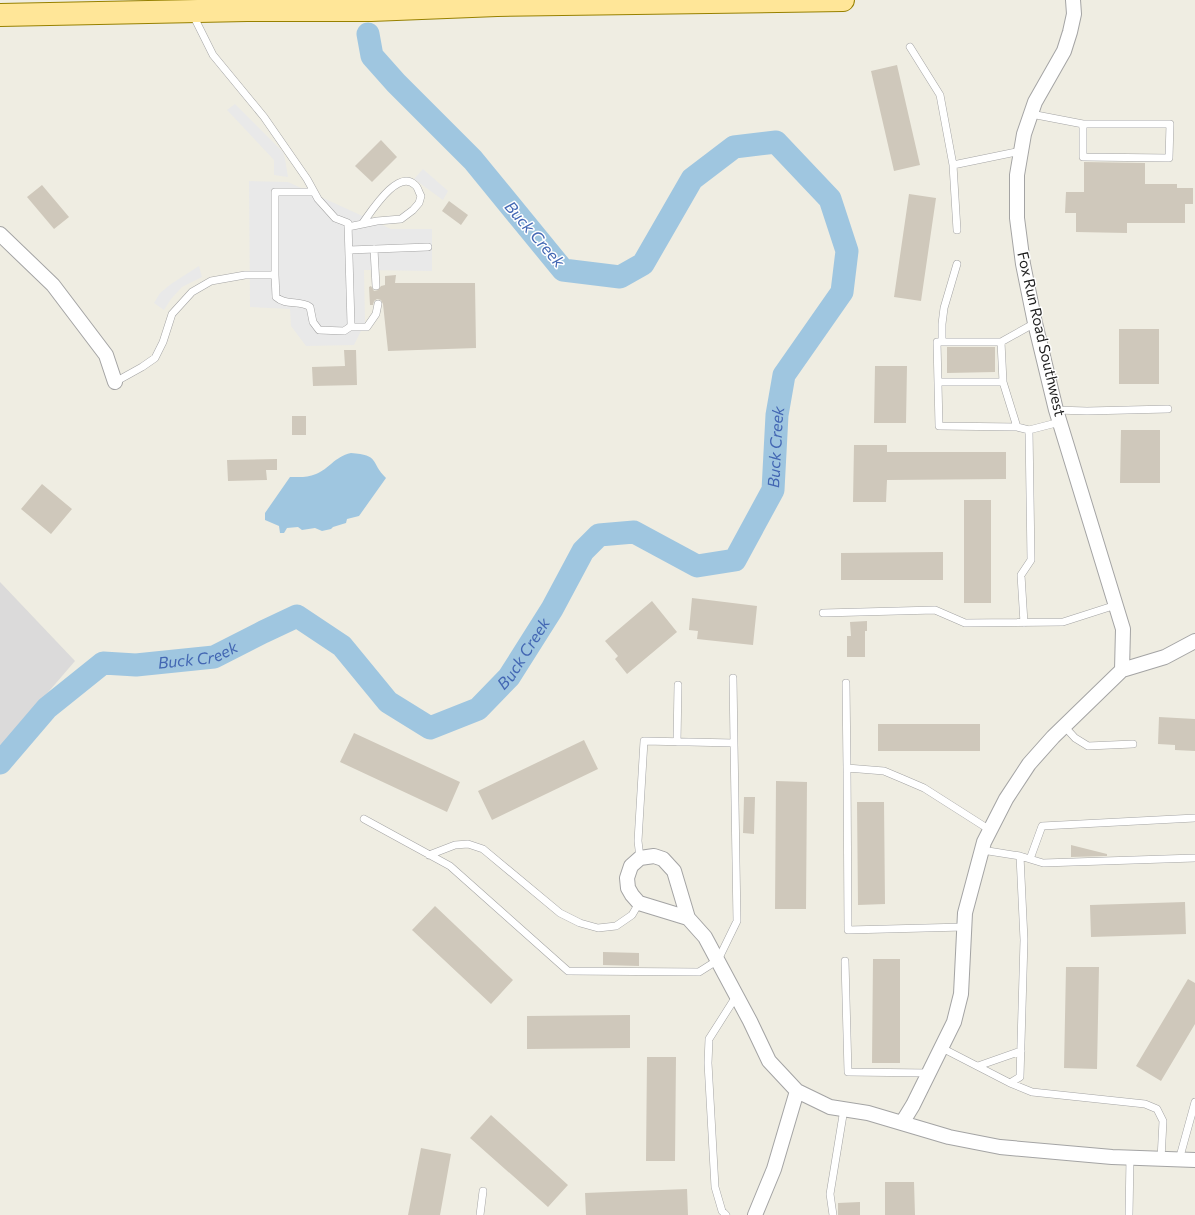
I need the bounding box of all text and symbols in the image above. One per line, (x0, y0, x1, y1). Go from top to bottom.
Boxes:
water label: Buck Creek (501, 197, 570, 271)
street label: Fox Run Road Southwest (1014, 250, 1070, 418)
water label: Buck Creek (763, 404, 787, 488)
water label: Buck Creek (493, 614, 553, 693)
water label: Buck Creek (157, 637, 241, 672)

